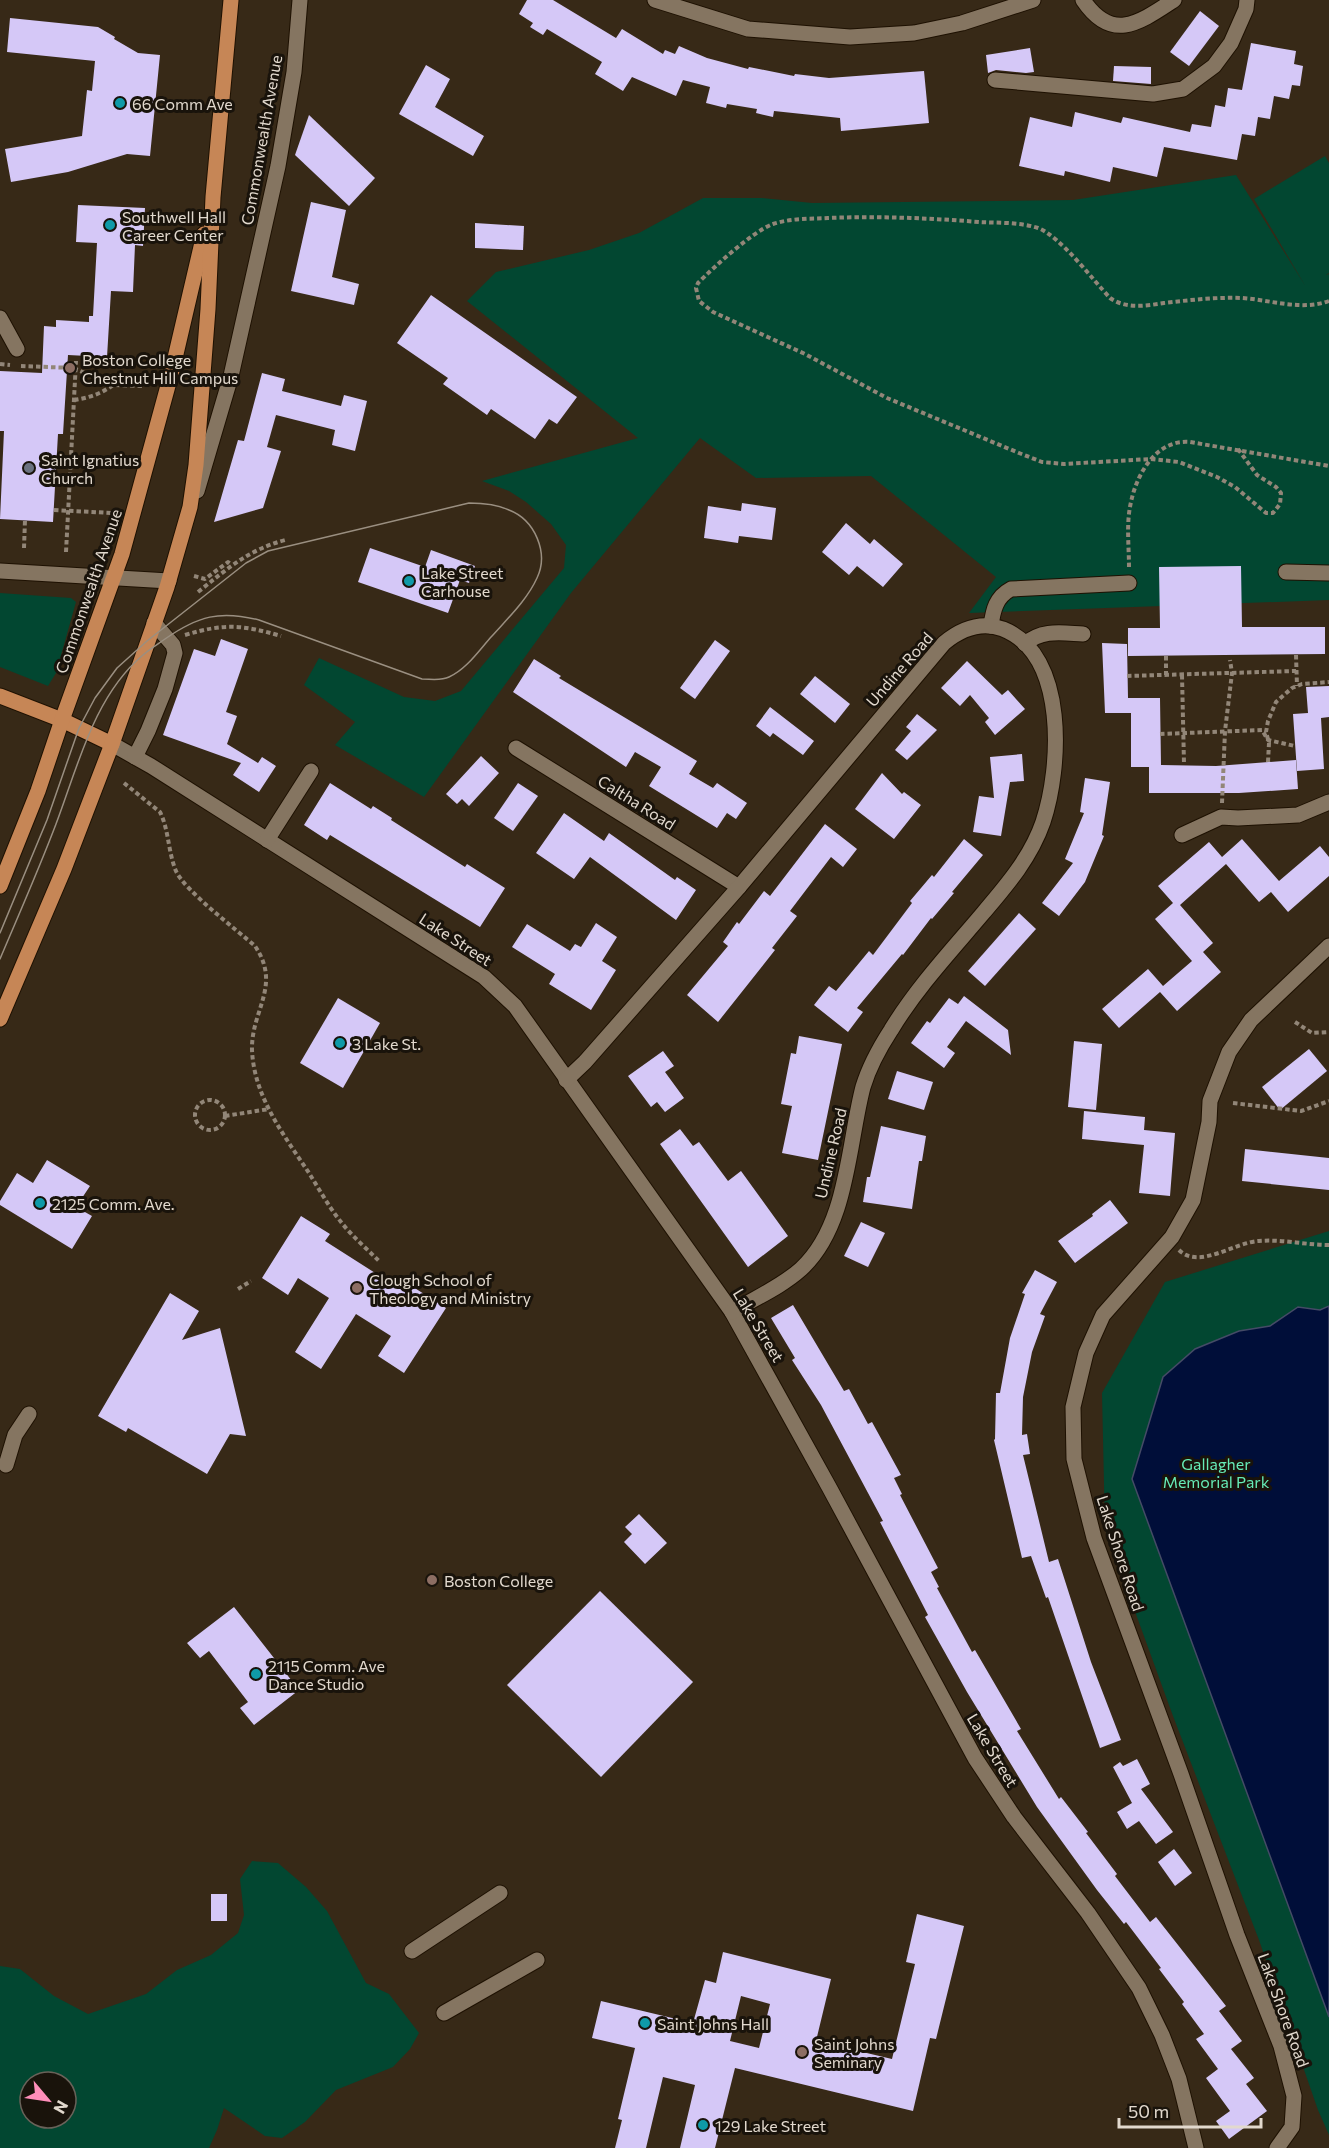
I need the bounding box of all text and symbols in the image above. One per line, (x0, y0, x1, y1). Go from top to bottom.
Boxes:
street label: Commonwealth Avenue (237, 53, 285, 227)
place label: 66 Comm Ave (132, 94, 233, 113)
marker: 66 Comm Ave (113, 96, 127, 110)
place label: Southwell Hall Career Center (122, 207, 226, 244)
marker: Southwell Hall Career Center (103, 218, 117, 232)
place label: Boston College Chestnut Hill Campus (82, 350, 238, 387)
marker: Boston College Chestnut Hill Campus (63, 361, 77, 375)
place label: Saint Ignatius Church (41, 450, 139, 487)
marker: Saint Ignatius Church (22, 461, 36, 475)
street label: Commonwealth Avenue (51, 506, 125, 676)
place label: Lake Street Carhouse (421, 563, 504, 600)
marker: Lake Street Carhouse (402, 574, 416, 588)
street label: Undine Road (862, 628, 936, 710)
street label: Caltha Road (595, 771, 679, 833)
street label: Lake Street (416, 909, 496, 970)
place label: 3 Lake St. (352, 1034, 421, 1053)
marker: 3 Lake St. (333, 1036, 347, 1050)
street label: Undine Road (810, 1106, 850, 1200)
place label: 2125 Comm. Ave. (52, 1194, 175, 1213)
marker: 2125 Comm. Ave. (33, 1196, 47, 1210)
place label: Clough School of Theology and Ministry (369, 1270, 531, 1307)
marker: Clough School of Theology and Ministry (350, 1281, 364, 1295)
street label: Lake Street (730, 1285, 789, 1366)
park label: Gallagher Memorial Park (1163, 1454, 1270, 1491)
street label: Lake Shore Road (1093, 1493, 1149, 1613)
place label: Boston College (444, 1571, 553, 1590)
marker: Boston College (425, 1573, 439, 1587)
place label: 2115 Comm. Ave Dance Studio (268, 1656, 385, 1693)
marker: 2115 Comm. Ave Dance Studio (249, 1667, 263, 1681)
street label: Lake Street (964, 1710, 1023, 1791)
street label: Lake Shore Road (1254, 1950, 1314, 2070)
place label: Saint Johns Hall (657, 2014, 769, 2033)
marker: Saint Johns Hall (638, 2016, 652, 2030)
place label: Saint Johns Seminary (814, 2034, 895, 2071)
marker: Saint Johns Seminary (795, 2045, 809, 2059)
north arrow (18, 2070, 78, 2130)
scale bar (1119, 2091, 1262, 2129)
text: N (50, 2098, 73, 2117)
text: 50 m (1128, 2100, 1169, 2122)
place label: 129 Lake Street (715, 2116, 826, 2135)
marker: 129 Lake Street (696, 2118, 710, 2132)

